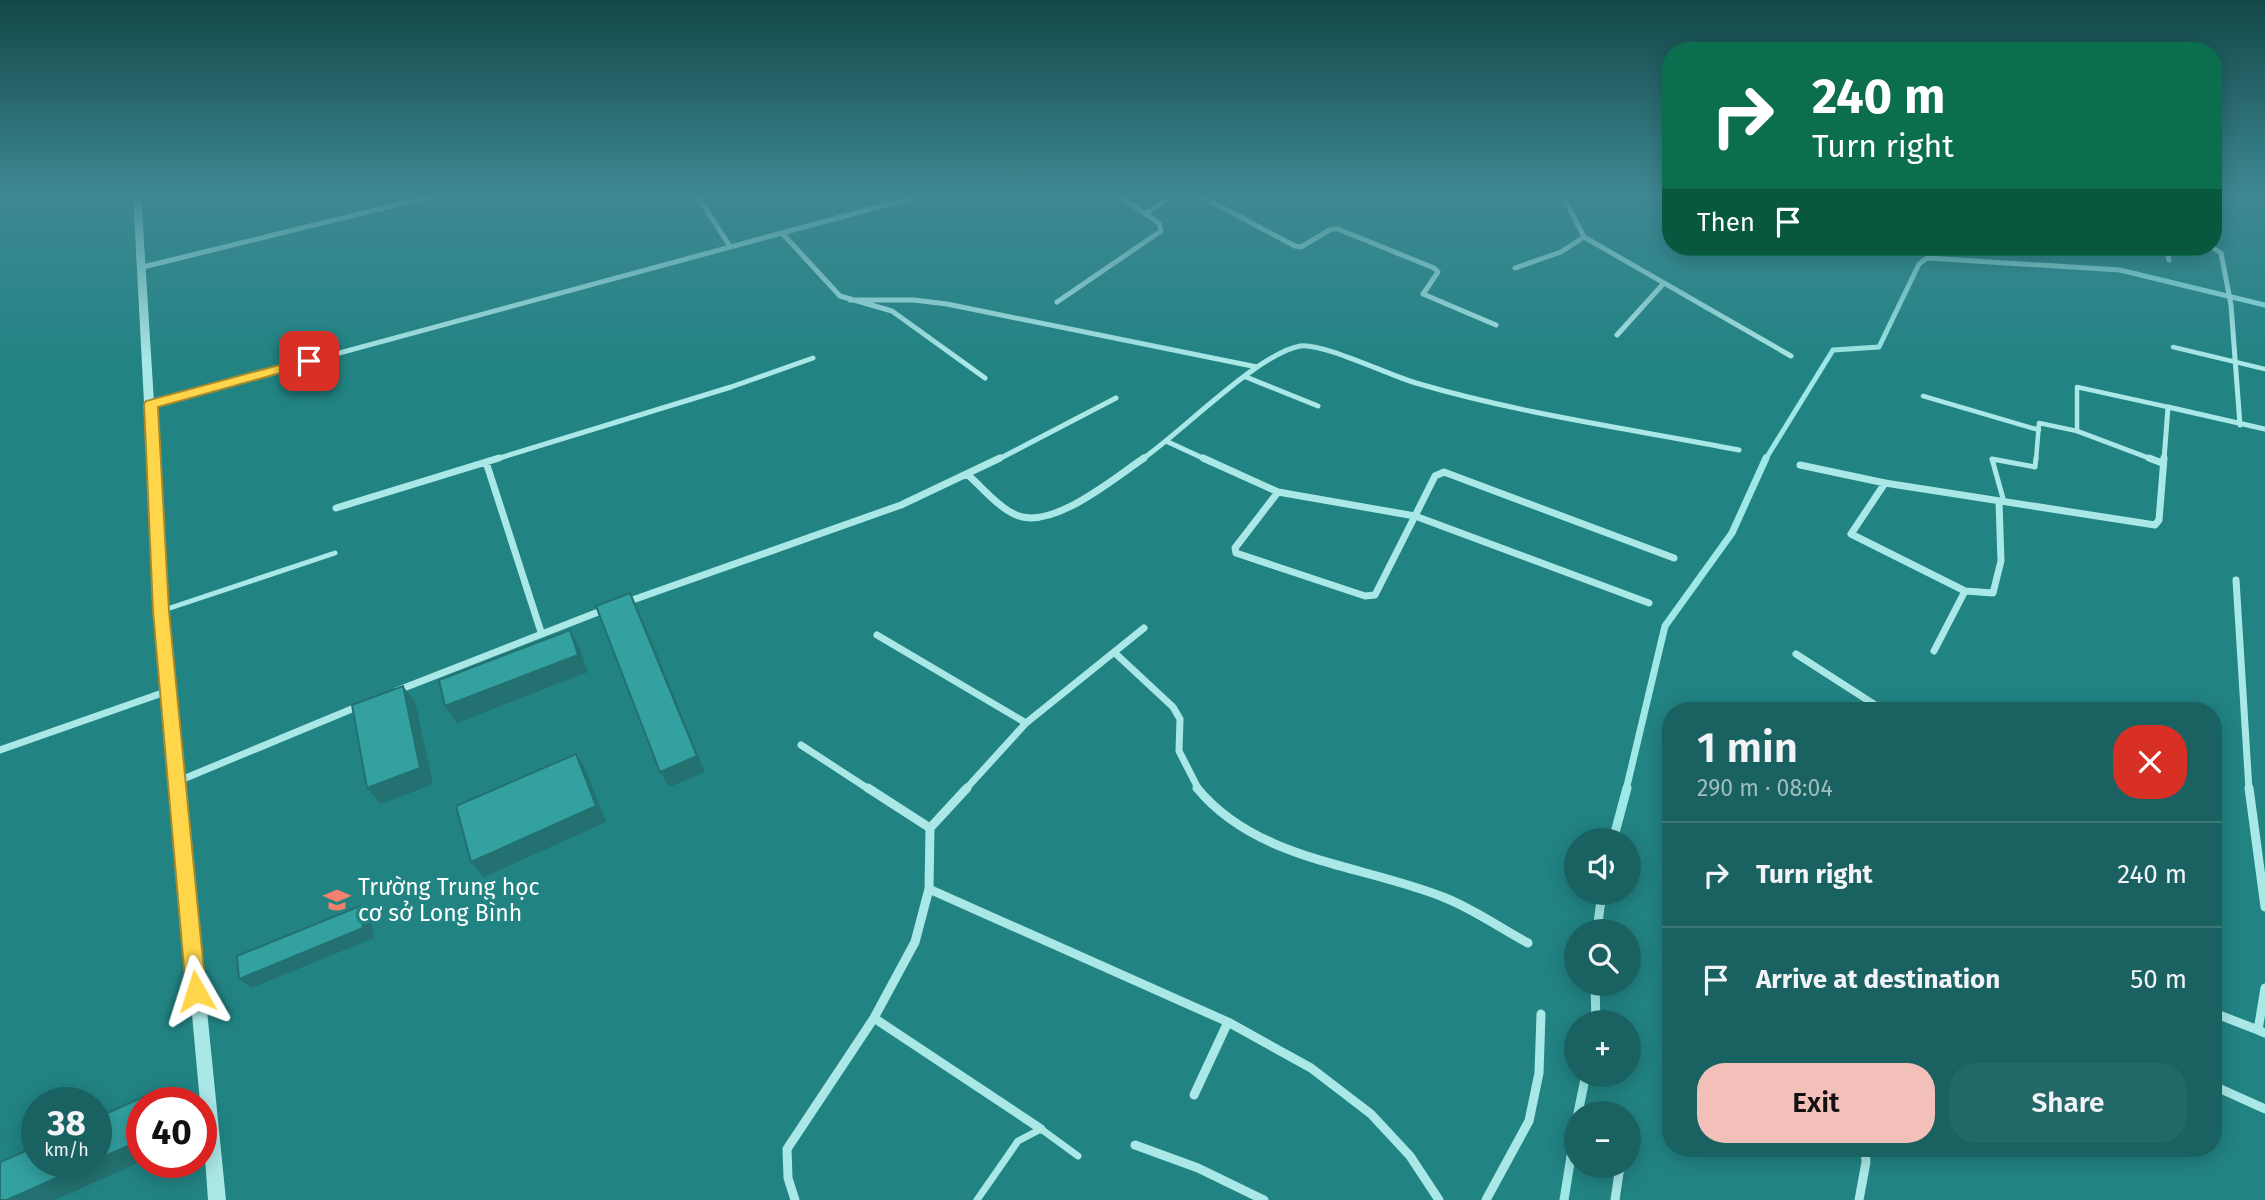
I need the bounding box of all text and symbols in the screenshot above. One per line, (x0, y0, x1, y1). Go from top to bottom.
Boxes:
text: 240 m (1812, 67, 1945, 126)
icon: right (1697, 70, 1788, 161)
text: Turn right (1812, 127, 1954, 165)
icon: arrive (1769, 203, 1807, 241)
text: Then (1697, 207, 1755, 238)
pin (279, 331, 339, 391)
icon: arrive (290, 342, 328, 380)
text: 1 min (1697, 723, 1798, 773)
button: close (2113, 725, 2187, 799)
text: 290 m · 08:04 (1697, 774, 1833, 802)
map controls (1564, 828, 1641, 1178)
button: sound (1564, 828, 1641, 905)
icon: right (1697, 856, 1735, 894)
text: Turn right (1756, 859, 1873, 890)
text: 240 m (2117, 859, 2187, 890)
place label: Trường Trung học cơ sở Long Bình (358, 873, 540, 927)
school or university icon: Trường Trung học cơ sở Long Bình (322, 885, 352, 915)
button: search (1564, 919, 1641, 996)
position arrow (159, 954, 233, 1028)
icon: arrive (1697, 961, 1735, 999)
text: Arrive at destination (1756, 964, 2000, 995)
text: 50 m (2130, 964, 2187, 995)
button: + (1564, 1010, 1641, 1087)
button: Exit (1697, 1063, 1935, 1143)
button: Share (1949, 1063, 2187, 1143)
speed limit sign: 40 (126, 1087, 217, 1178)
button: − (1564, 1101, 1641, 1178)
text: 38 (47, 1102, 86, 1144)
text: km/h (44, 1139, 89, 1161)

